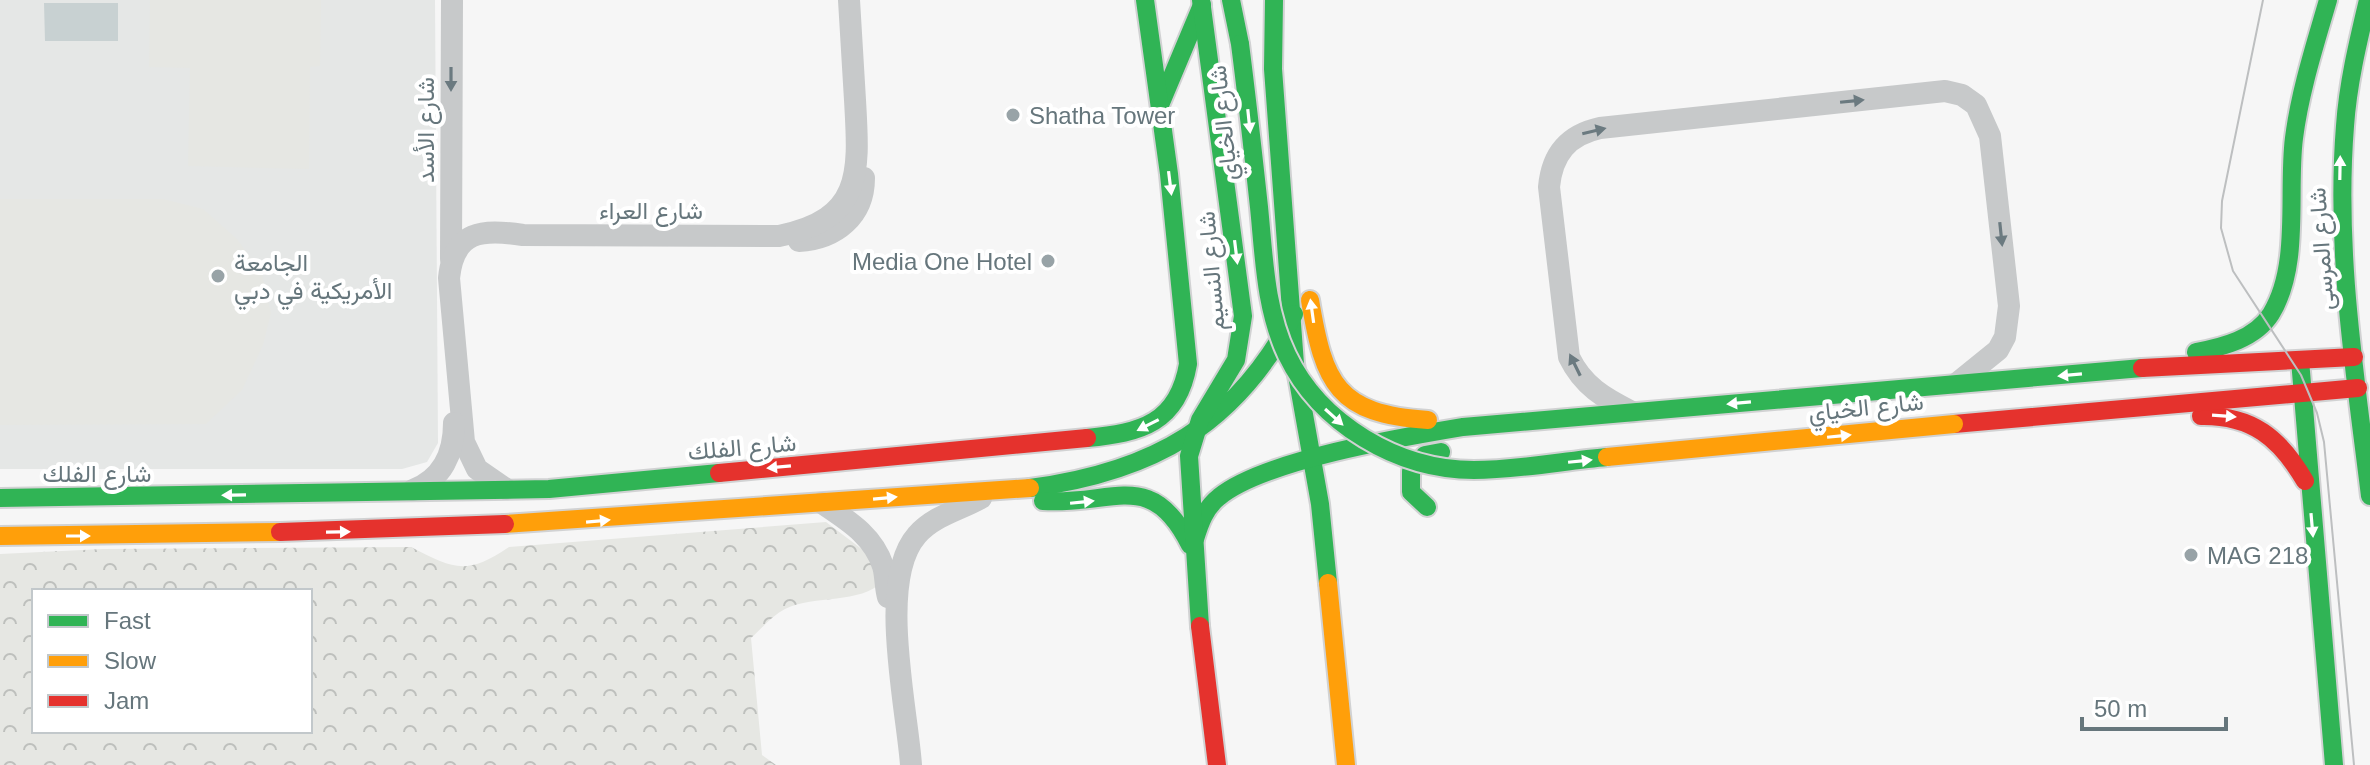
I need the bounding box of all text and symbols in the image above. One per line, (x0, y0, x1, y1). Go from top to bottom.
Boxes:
street label: شارع الخياي (1204, 63, 1248, 182)
one-way arrow (445, 67, 457, 92)
street label: شارع الأسد (412, 77, 442, 183)
one-way arrow (1840, 95, 1865, 108)
place label: Shatha Tower (1029, 102, 1175, 129)
marker: Shatha Tower (1004, 106, 1022, 124)
one-way arrow (1243, 109, 1256, 134)
one-way arrow (1582, 124, 1607, 137)
one-way arrow (2334, 155, 2346, 180)
one-way arrow (1164, 170, 1177, 195)
street label: شارع المرسى (2303, 186, 2342, 311)
street label: شارع العراء (599, 197, 703, 227)
street label: شارع النسيم (1192, 210, 1233, 332)
one-way arrow (1994, 221, 2007, 246)
one-way arrow (1229, 240, 1242, 265)
place label: Media One Hotel (852, 248, 1032, 275)
place label: الجامعة الأمريكية في دبي (234, 249, 392, 310)
marker: Media One Hotel (1039, 252, 1057, 270)
marker: الجامعة الأمريكية في دبي (209, 267, 227, 285)
one-way arrow (1305, 298, 1318, 323)
one-way arrow (1568, 353, 1582, 376)
one-way arrow (2057, 368, 2082, 381)
street label: شارع الخياي (1807, 388, 1926, 432)
one-way arrow (1726, 397, 1751, 410)
one-way arrow (1324, 408, 1344, 426)
one-way arrow (2211, 410, 2236, 423)
one-way arrow (1137, 418, 1159, 432)
street label: شارع الفلك (687, 429, 798, 468)
one-way arrow (1826, 429, 1851, 442)
one-way arrow (1568, 454, 1593, 467)
street label: شارع الفلك (43, 460, 151, 490)
one-way arrow (767, 461, 792, 474)
one-way arrow (221, 489, 246, 502)
one-way arrow (873, 491, 898, 504)
one-way arrow (1070, 495, 1095, 508)
one-way arrow (2306, 513, 2319, 538)
one-way arrow (586, 514, 611, 527)
one-way arrow (326, 526, 351, 539)
one-way arrow (66, 530, 91, 542)
place label: MAG 218 (2207, 542, 2308, 569)
marker: MAG 218 (2182, 546, 2200, 564)
legend (32, 589, 312, 733)
text: Fast (104, 607, 151, 634)
text: Slow (104, 647, 157, 674)
scale bar (2082, 681, 2226, 731)
text: Jam (104, 687, 149, 714)
text: 50 m (2094, 695, 2147, 722)

